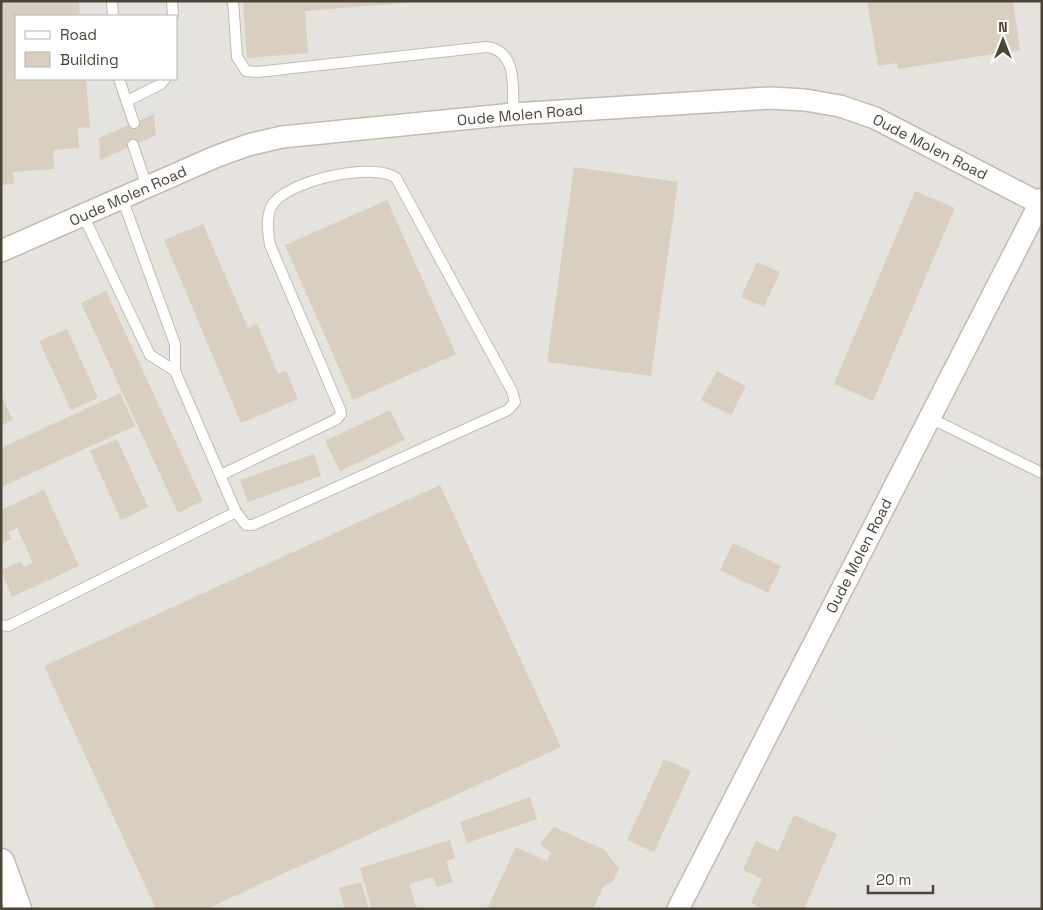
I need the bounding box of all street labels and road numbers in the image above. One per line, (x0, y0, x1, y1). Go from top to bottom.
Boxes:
street label: Oude Molen Road (456, 100, 584, 129)
street label: Oude Molen Road (870, 109, 991, 184)
street label: Oude Molen Road (66, 161, 189, 230)
street label: Oude Molen Road (821, 495, 896, 616)

